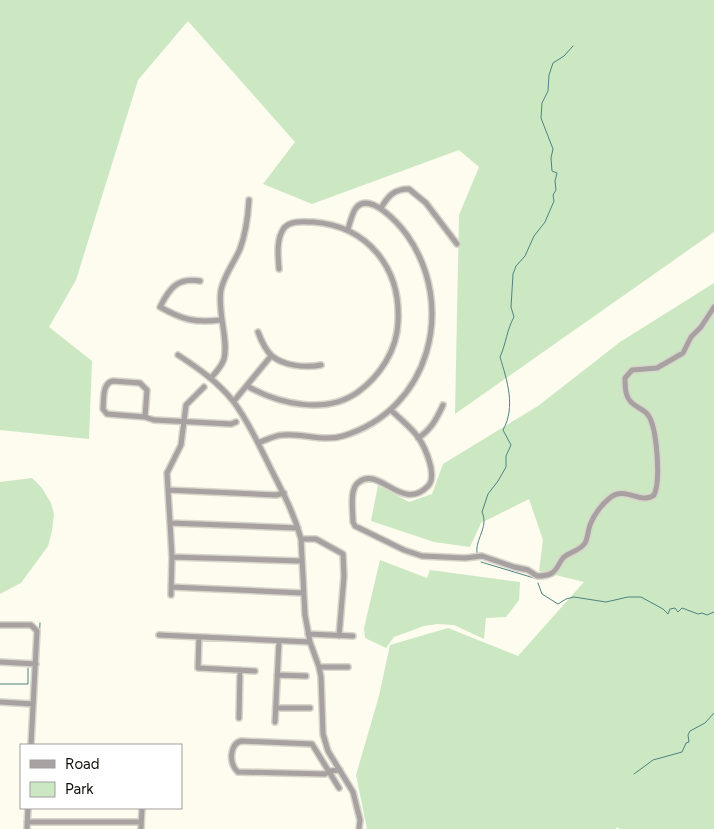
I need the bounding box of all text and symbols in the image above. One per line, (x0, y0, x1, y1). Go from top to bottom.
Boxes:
legend (20, 744, 182, 809)
text: Road (65, 755, 100, 773)
text: Park (65, 780, 94, 798)

